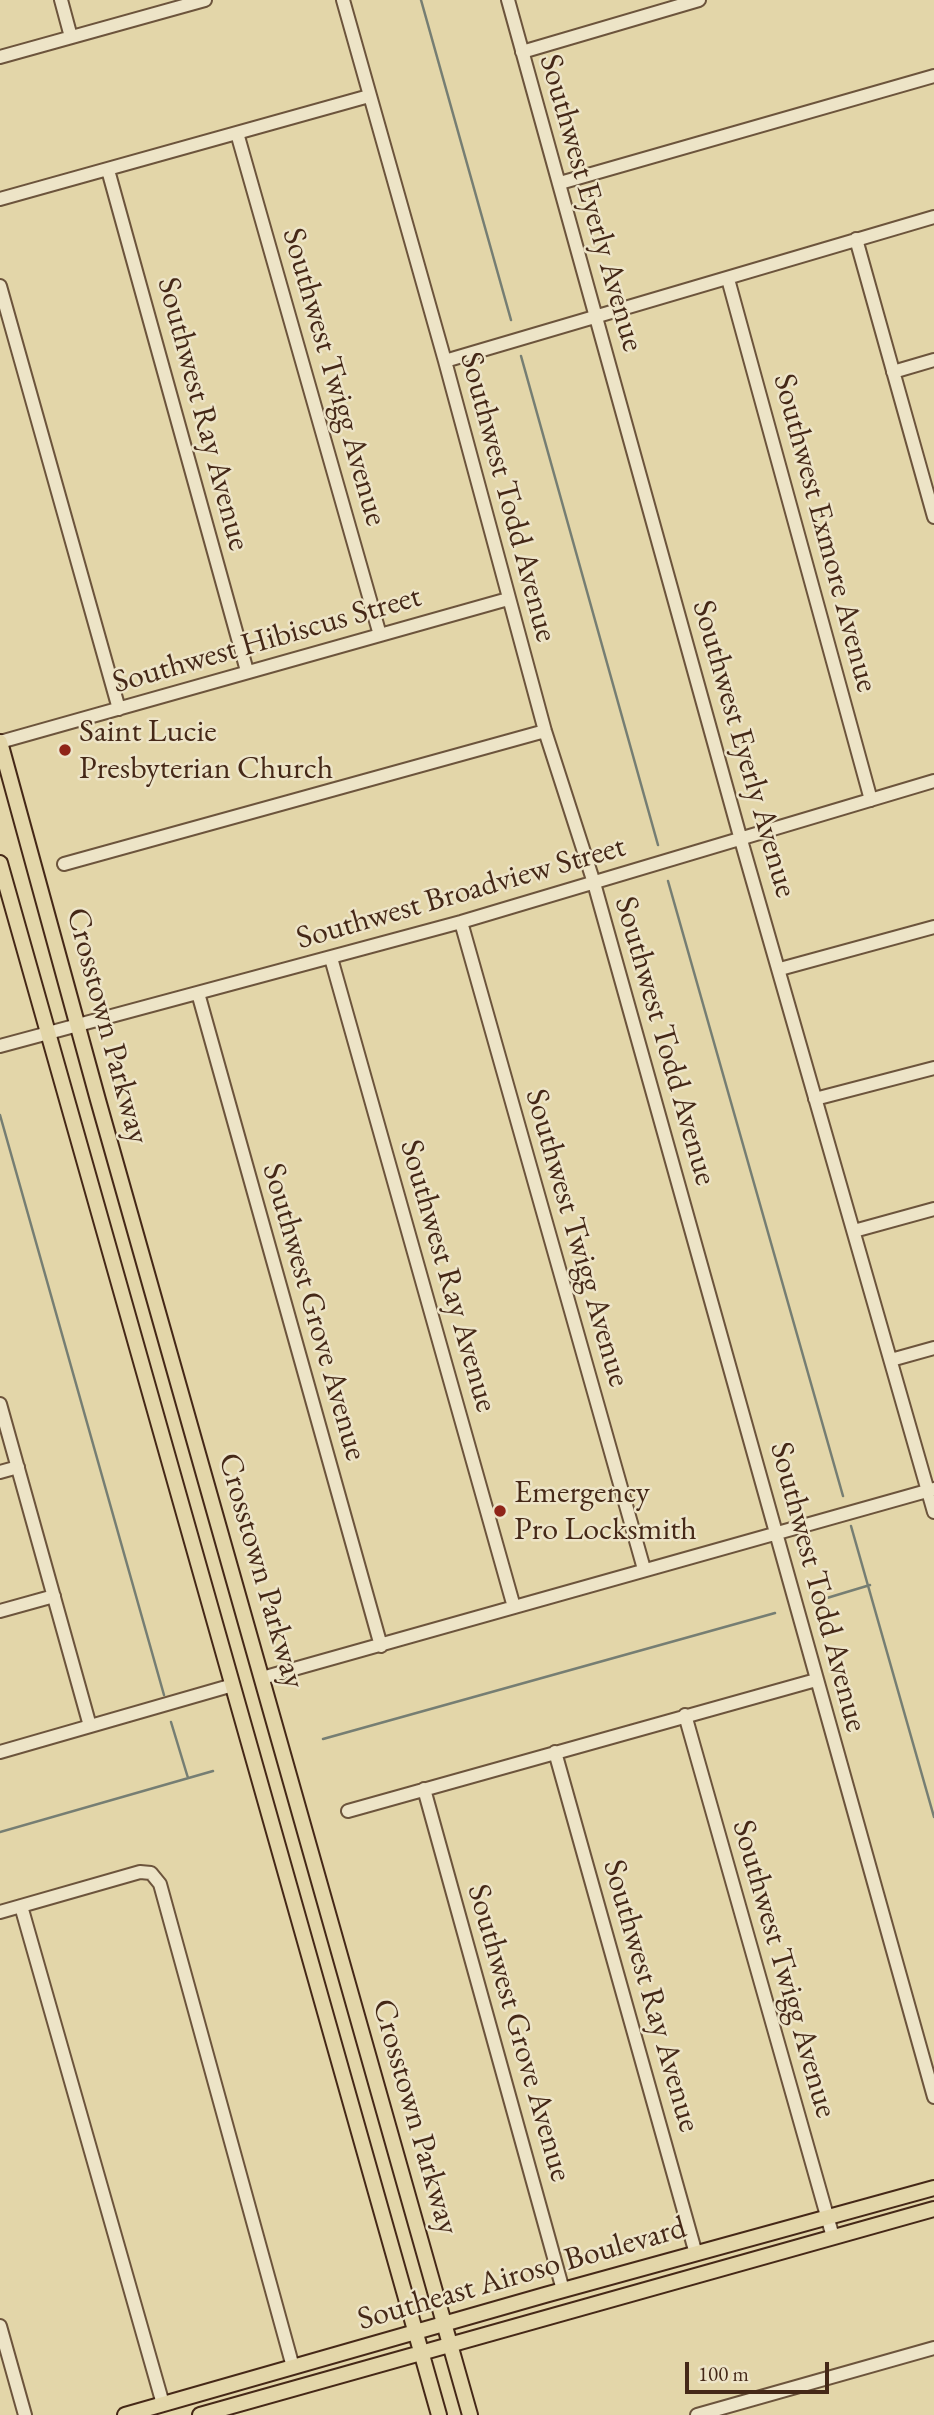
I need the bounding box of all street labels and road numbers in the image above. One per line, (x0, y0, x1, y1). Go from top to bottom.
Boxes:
street label: Southwest Eyerly Avenue (530, 50, 652, 356)
street label: Southwest Twigg Avenue (273, 224, 395, 530)
street label: Southwest Ray Avenue (148, 273, 258, 555)
street label: Southwest Todd Avenue (451, 348, 565, 646)
street label: Southwest Exmore Avenue (764, 370, 886, 696)
street label: Southwest Hibiscus Street (108, 578, 426, 702)
street label: Southwest Eyerly Avenue (683, 596, 805, 902)
street label: Southwest Broadview Street (292, 828, 630, 958)
street label: Southwest Todd Avenue (605, 892, 725, 1190)
street label: Crosstown Parkway (57, 904, 157, 1148)
street label: Southwest Twigg Avenue (516, 1085, 638, 1391)
street label: Southwest Ray Avenue (391, 1136, 505, 1416)
street label: Southwest Grove Avenue (253, 1159, 375, 1465)
street label: Southwest Todd Avenue (761, 1438, 875, 1736)
street label: Crosstown Parkway (209, 1449, 313, 1693)
street label: Southwest Twigg Avenue (723, 1816, 845, 2122)
street label: Southwest Ray Avenue (594, 1856, 708, 2136)
street label: Southwest Grove Avenue (458, 1880, 580, 2186)
street label: Crosstown Parkway (363, 1995, 467, 2239)
street label: Southeast Airoso Boulevard (353, 2209, 691, 2339)

